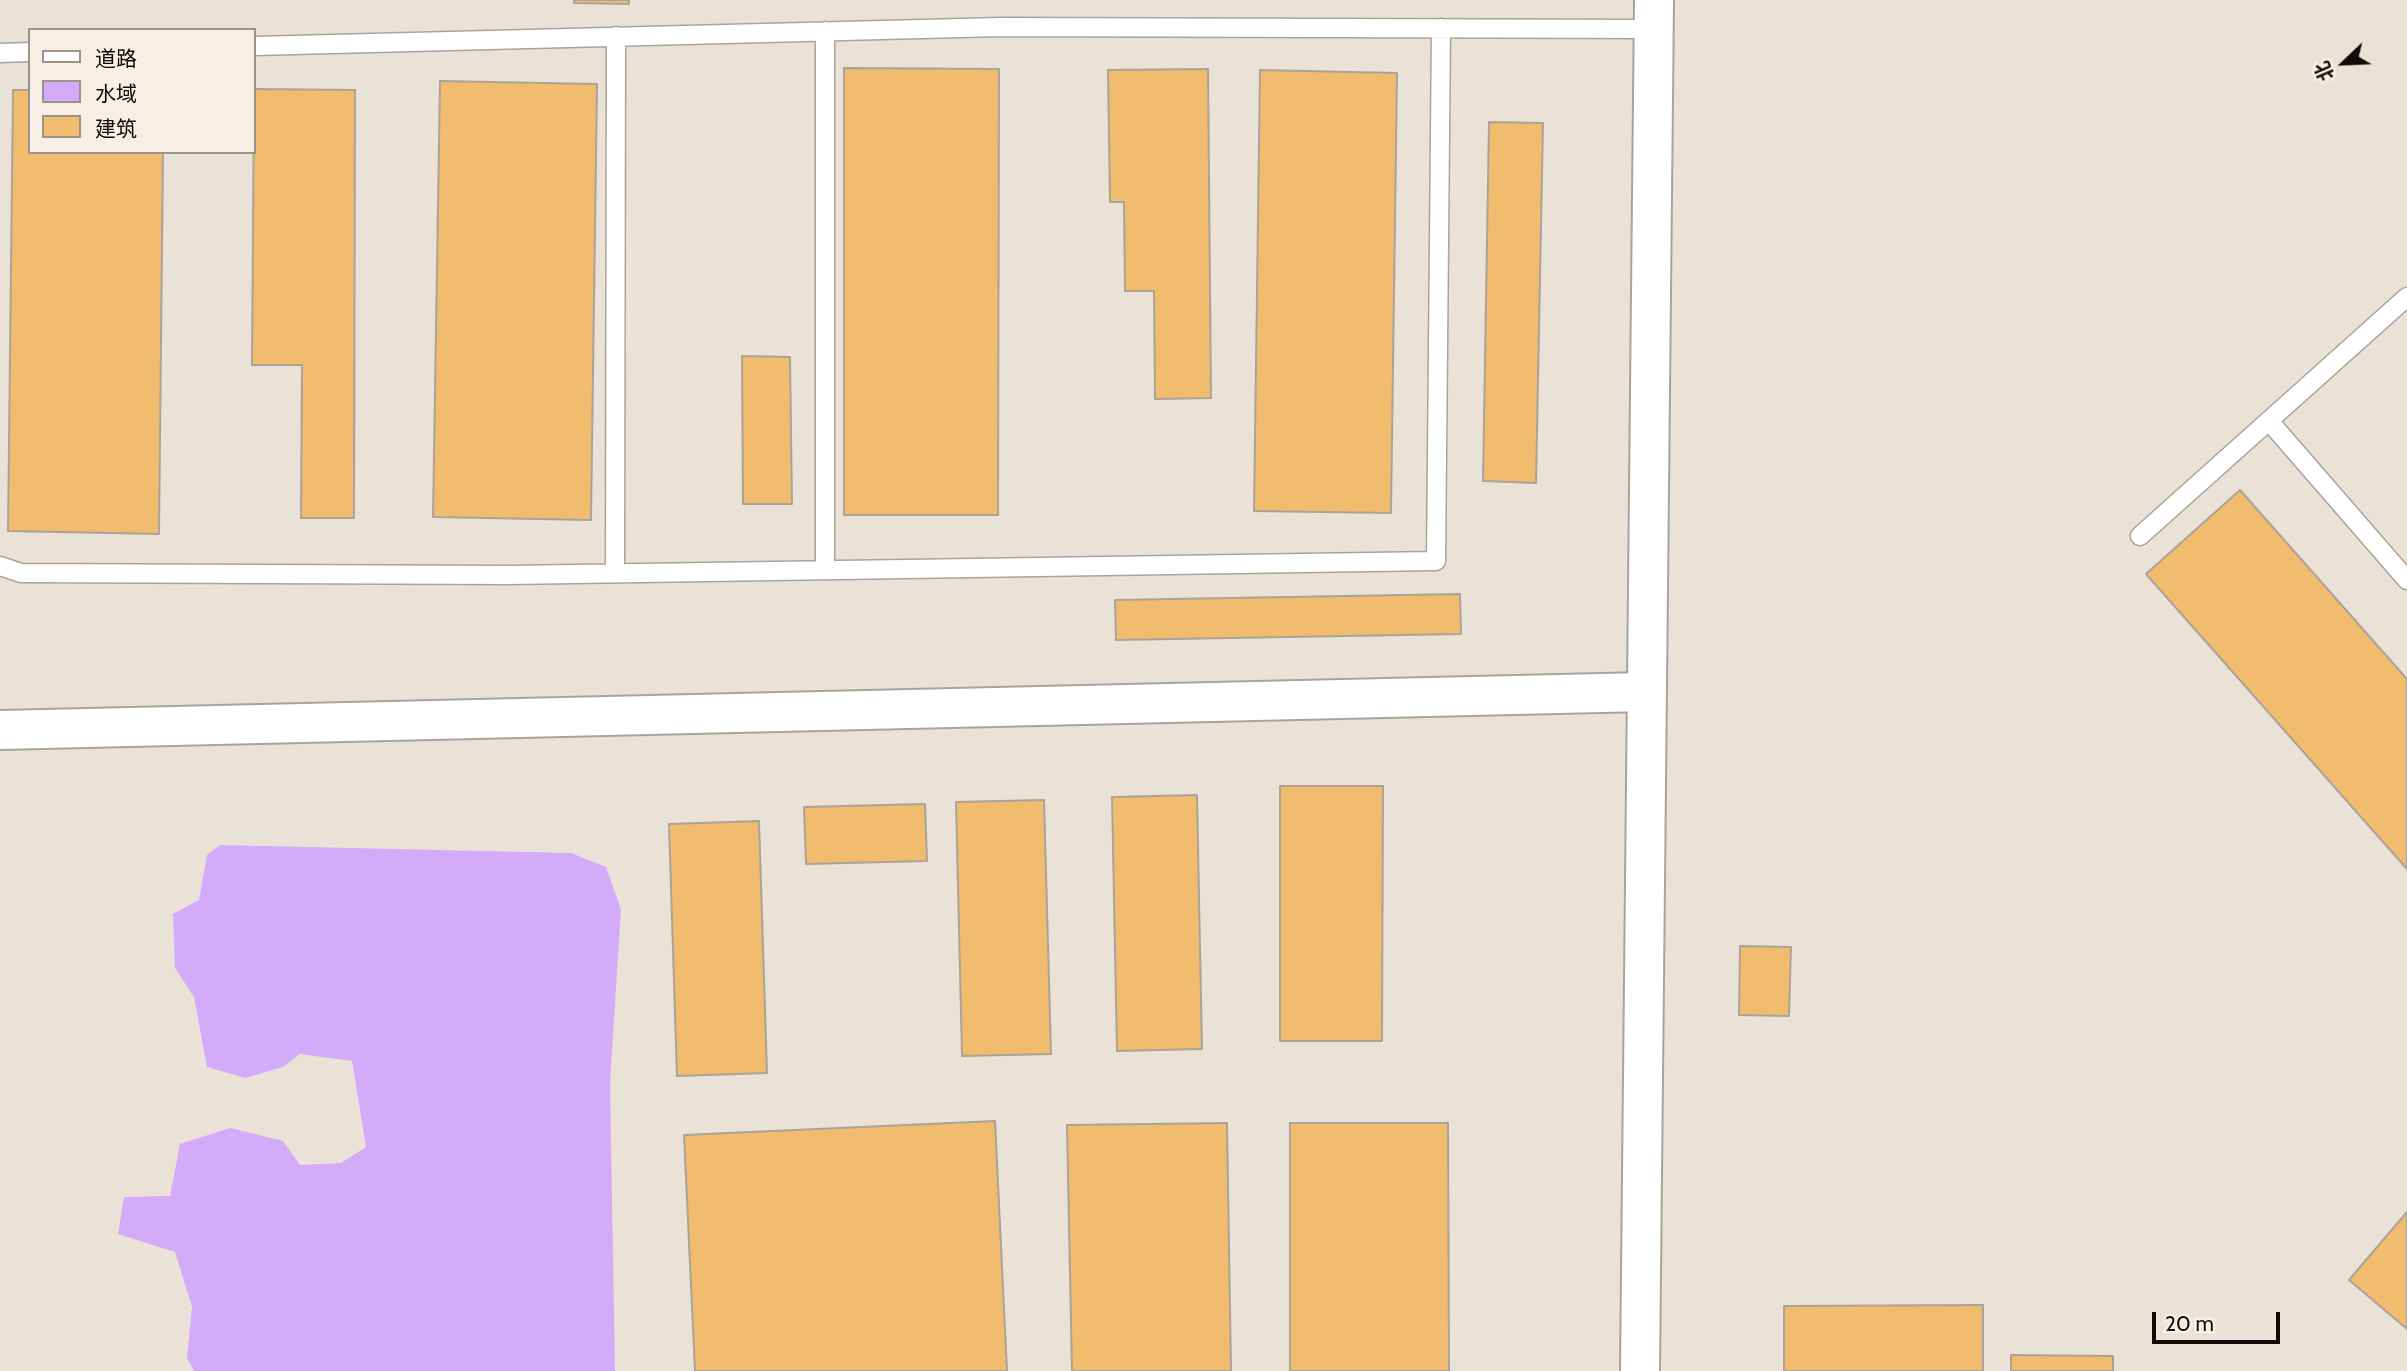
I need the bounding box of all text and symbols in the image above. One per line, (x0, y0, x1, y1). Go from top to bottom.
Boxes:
legend (28, 28, 256, 154)
north arrow (2309, 28, 2379, 98)
text: 道路 (95, 46, 137, 71)
text: 北 (2310, 58, 2339, 85)
text: 水域 (95, 81, 137, 106)
text: 建筑 (95, 116, 137, 141)
scale bar (2155, 1298, 2283, 1342)
text: 20 m (2165, 1311, 2214, 1336)

